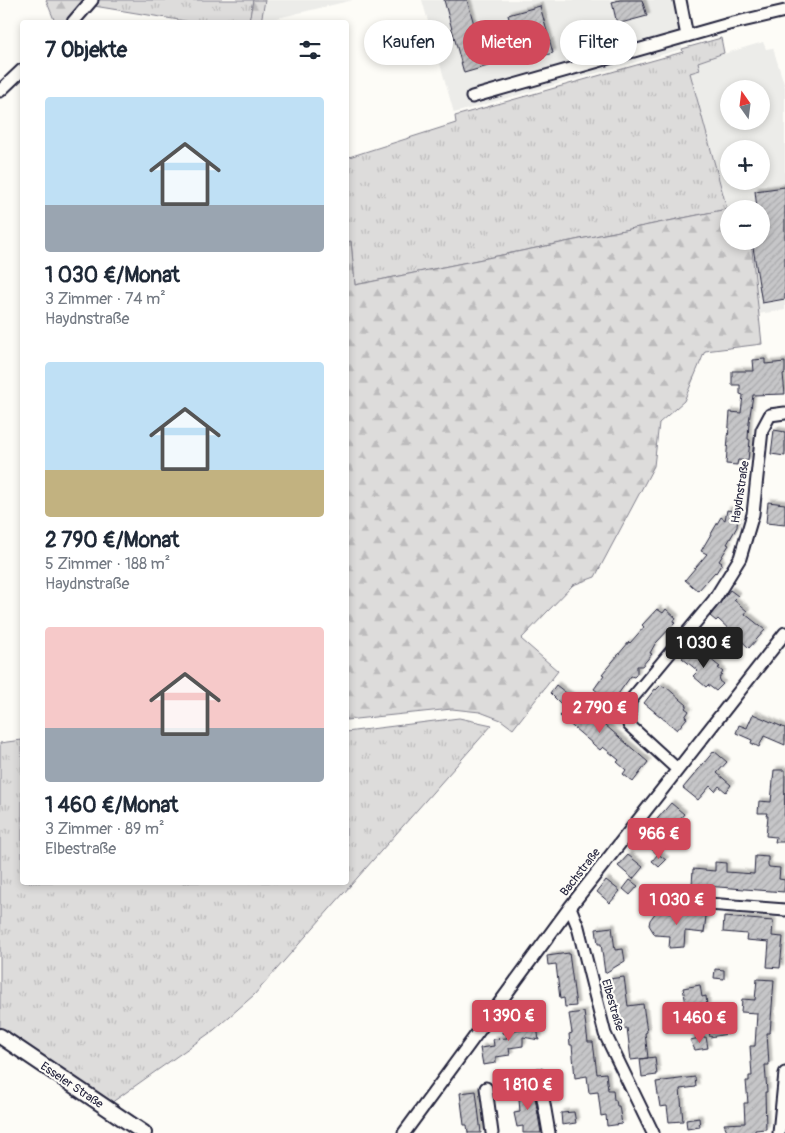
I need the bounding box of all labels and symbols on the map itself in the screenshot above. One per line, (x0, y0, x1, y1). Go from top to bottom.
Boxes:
north arrow (720, 80, 770, 130)
street label: Haydnstraße (728, 460, 753, 524)
pin: 1 030 € (658, 626, 750, 669)
pin: 2 790 € (554, 692, 646, 734)
pin: 966 € (624, 818, 694, 860)
street label: Bachstraße (557, 845, 604, 899)
pin: 1 030 € (631, 884, 723, 926)
street label: Elbestraße (598, 977, 627, 1033)
pin: 1 390 € (463, 1000, 555, 1042)
pin: 1 460 € (654, 1002, 746, 1044)
street label: Esseler Straße (37, 1059, 106, 1112)
pin: 1 810 € (482, 1068, 574, 1111)

